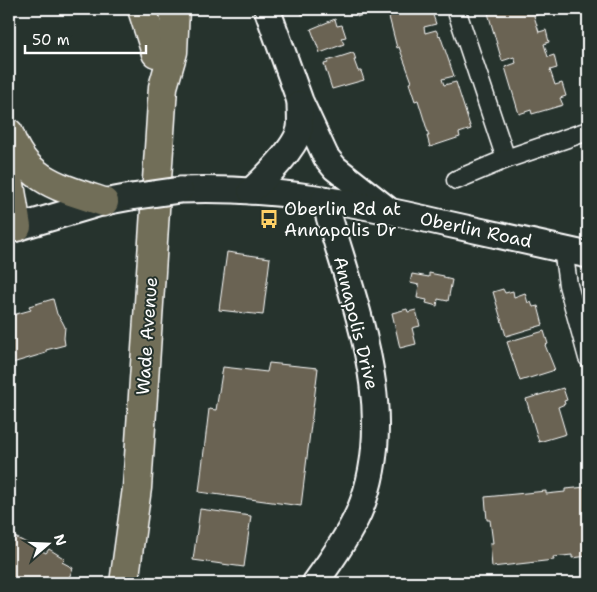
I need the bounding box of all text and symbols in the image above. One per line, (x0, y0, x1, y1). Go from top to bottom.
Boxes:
scale bar (25, 22, 146, 54)
text: 50 m (32, 30, 70, 50)
place label: Oberlin Rd at Annapolis Dr (284, 197, 401, 242)
street label: Oberlin Road (418, 206, 534, 254)
bus stop icon: Oberlin Rd at Annapolis Dr (258, 208, 280, 230)
street label: Annapolis Drive (328, 254, 384, 392)
street label: Wade Avenue (131, 276, 163, 396)
north arrow (22, 520, 72, 570)
text: N (50, 532, 71, 548)

